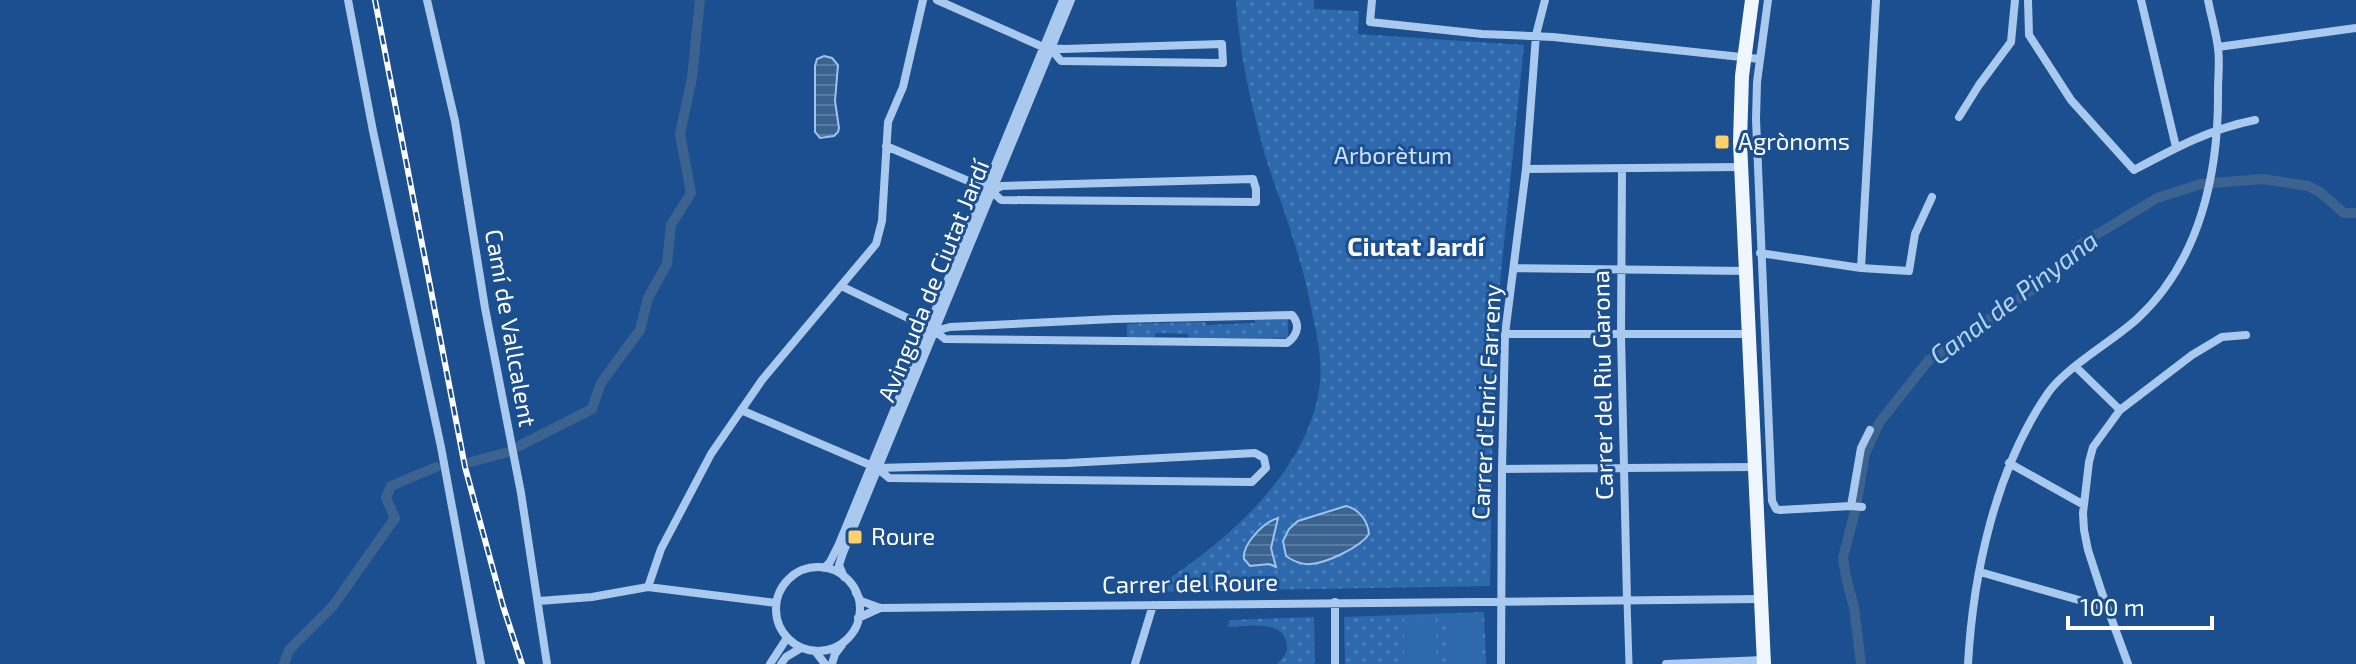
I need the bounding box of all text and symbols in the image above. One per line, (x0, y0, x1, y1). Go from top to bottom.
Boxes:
place label: Agrònoms (1738, 126, 1850, 155)
marker: Agrònoms (1713, 133, 1731, 151)
park label: Arborètum (1334, 140, 1452, 169)
street label: Avinguda de Ciutat Jardí (871, 154, 995, 406)
water label: Canal de Pinyana (1923, 224, 2104, 371)
street label: Camí de Vallcalent (480, 227, 543, 429)
district label: Ciutat Jardí (1347, 230, 1486, 261)
street label: Carrer del Riu Garona (1585, 270, 1618, 500)
street label: Carrer d'Enric Farreny (1465, 283, 1506, 521)
place label: Roure (871, 521, 935, 550)
marker: Roure (846, 528, 864, 546)
street label: Carrer del Roure (1102, 566, 1278, 599)
scale bar (2068, 580, 2212, 630)
text: 100 m (2080, 592, 2145, 621)

